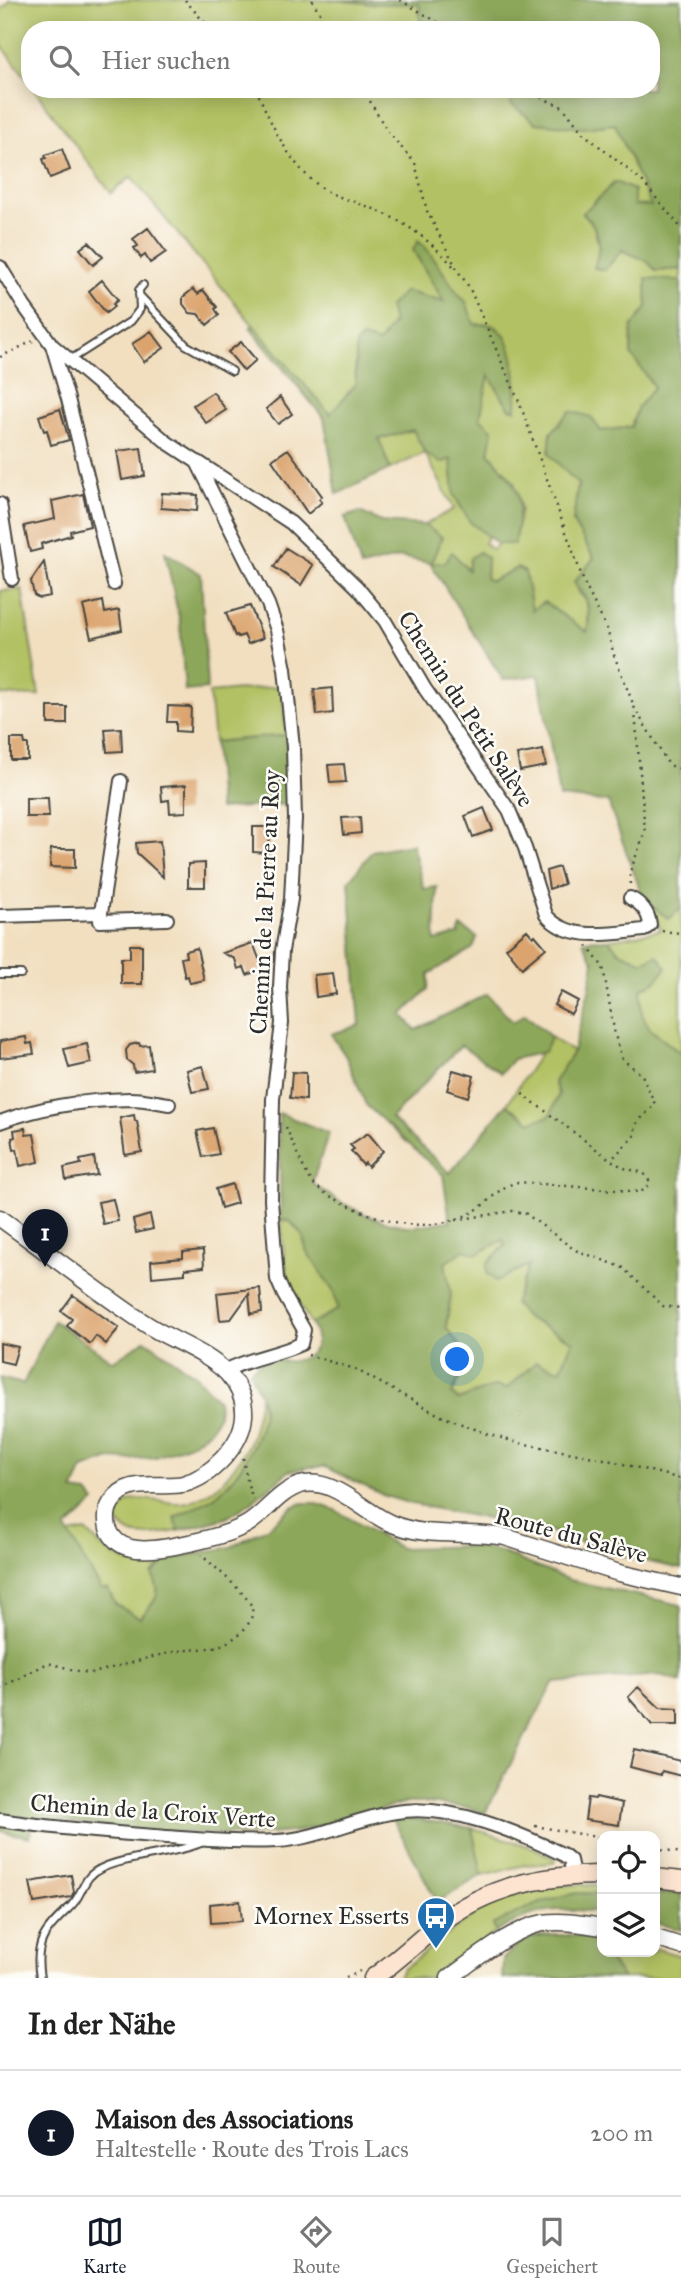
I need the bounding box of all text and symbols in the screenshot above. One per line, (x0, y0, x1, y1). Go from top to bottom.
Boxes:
search box (21, 21, 660, 98)
icon: search (45, 41, 83, 79)
text: Hier suchen (101, 44, 230, 76)
street label: Chemin du Petit Salève (391, 605, 541, 813)
street label: Chemin de la Pierre au Roy (243, 768, 287, 1035)
pin: 1 (22, 1209, 68, 1267)
your location (440, 1342, 474, 1376)
street label: Route du Salève (491, 1500, 651, 1570)
street label: Chemin de la Croix Verte (29, 1787, 277, 1835)
map controls (597, 1831, 660, 1957)
button: locate (597, 1831, 660, 1894)
button: layers (597, 1894, 660, 1957)
bus stop icon: Mornex Esserts (415, 1895, 457, 1950)
place label: Mornex Esserts (254, 1901, 409, 1931)
text: In der Nähe (28, 2006, 176, 2042)
text: Maison des Associations (95, 2103, 353, 2135)
text: 1 (46, 2119, 56, 2147)
text: 200 m (591, 2119, 653, 2147)
text: Haltestelle · Route des Trois Lacs (95, 2135, 409, 2163)
tab: Karte (83, 2213, 126, 2278)
tab: Route (292, 2213, 340, 2278)
tab: Gespeichert (506, 2213, 598, 2278)

